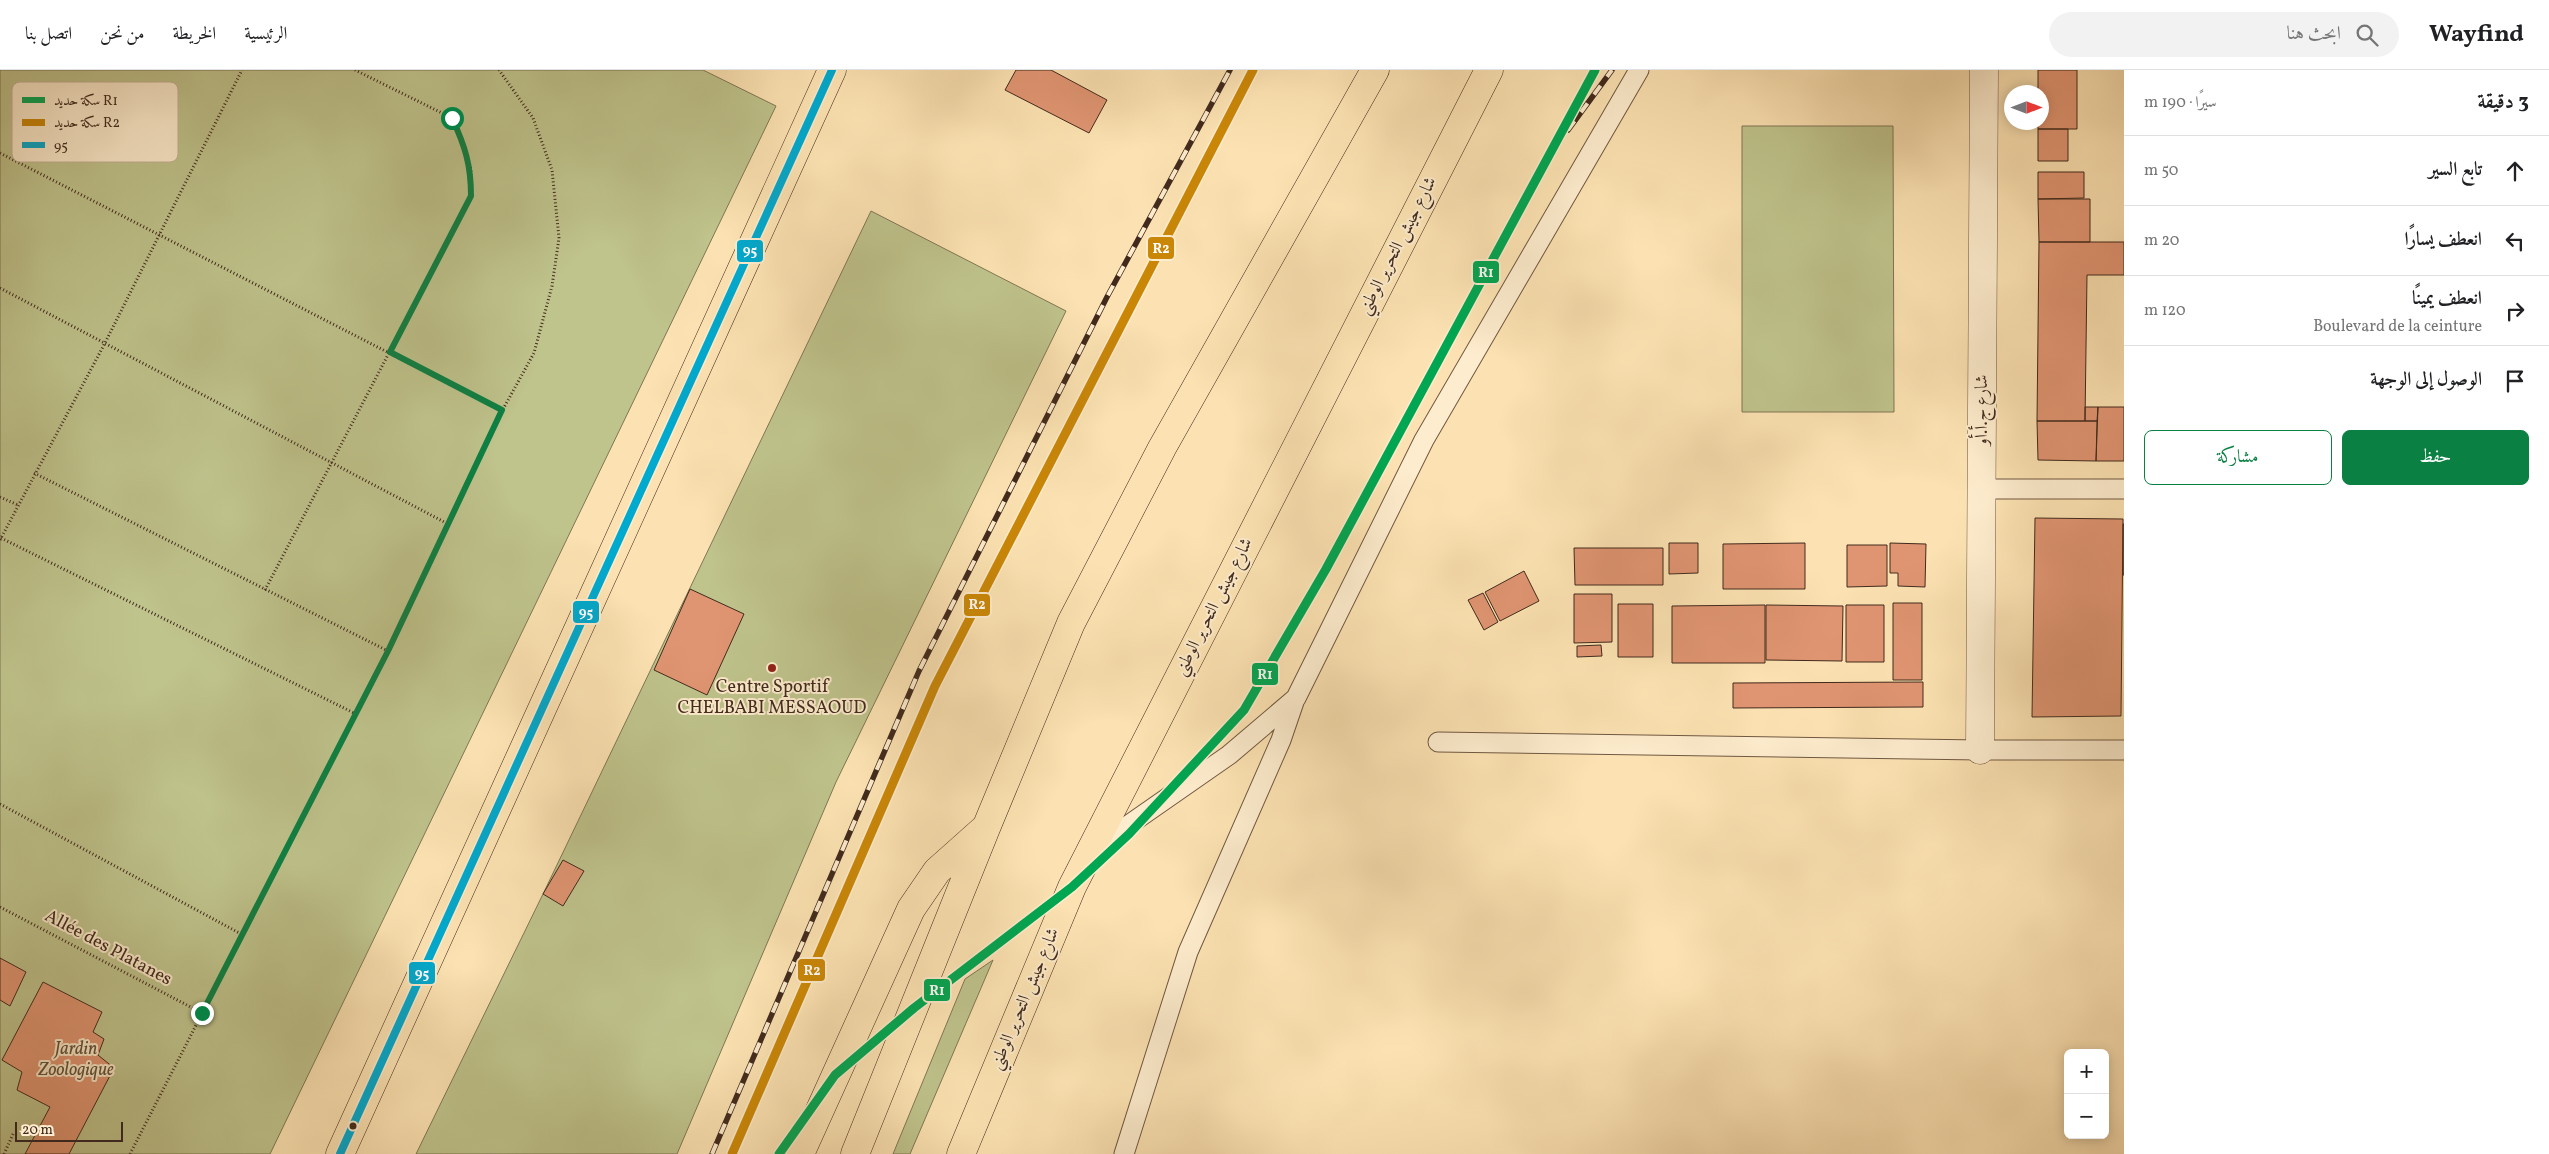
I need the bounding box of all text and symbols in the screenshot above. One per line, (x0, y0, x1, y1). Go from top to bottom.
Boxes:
search box (2049, 12, 2399, 57)
text: Wayfind (2429, 18, 2524, 52)
text: ابحث هنا (2286, 21, 2341, 47)
icon: search (2353, 21, 2381, 49)
text: اتصل بنا (25, 22, 72, 47)
text: من نحن (100, 22, 144, 47)
text: الخريطة (172, 22, 216, 47)
text: الرئيسية (244, 22, 287, 47)
legend (12, 82, 178, 162)
north arrow (2004, 85, 2049, 130)
text: 3 دقيقة (2477, 88, 2529, 117)
text: سكة حديد R1 (54, 92, 118, 111)
text: سيرًا · 190 m (2144, 92, 2217, 114)
route start (441, 107, 464, 130)
text: سكة حديد R2 (54, 114, 120, 133)
text: 95 (54, 137, 68, 156)
text: تابع السير (2429, 157, 2482, 183)
icon: ahead (2501, 157, 2529, 185)
text: 50 m (2144, 160, 2178, 182)
street label: شارع جيش التحرير الوطني (1352, 173, 1446, 321)
text: انعطف يسارًا (2404, 227, 2482, 253)
icon: left (2501, 227, 2529, 255)
text: 20 m (2144, 230, 2179, 252)
line badge: R2 (1147, 236, 1175, 260)
line badge: 95 (736, 239, 764, 263)
text: R2 (1152, 240, 1170, 259)
text: 95 (743, 242, 757, 261)
line badge: R1 (1472, 260, 1500, 284)
text: R1 (1478, 264, 1494, 283)
text: انعطف يمينًا (2412, 286, 2482, 312)
icon: right (2501, 297, 2529, 325)
text: 120 m (2144, 300, 2186, 322)
text: Boulevard de la ceinture (2313, 316, 2482, 338)
text: الوصول إلى الوجهة (2370, 367, 2482, 393)
icon: arrive (2501, 367, 2529, 395)
street label: شارع ج.أ.أو (1968, 375, 1997, 447)
button: مشاركة (2144, 430, 2332, 485)
button: حفظ (2342, 430, 2529, 485)
street label: شارع جيش التحرير الوطني (1168, 534, 1262, 682)
line badge: R2 (963, 593, 991, 617)
text: R2 (968, 596, 986, 615)
line badge: 95 (572, 600, 600, 624)
text: 95 (579, 604, 593, 623)
marker: Centre Sportif CHELBABI MESSAOUD (766, 662, 778, 674)
line badge: R1 (1251, 662, 1279, 686)
text: R1 (1257, 666, 1273, 685)
place label: Centre Sportif CHELBABI MESSAOUD (678, 675, 866, 721)
street label: Allée des Platanes (40, 904, 176, 992)
street label: شارع جيش التحرير الوطني (984, 924, 1069, 1075)
line badge: R2 (797, 958, 826, 982)
line badge: 95 (408, 961, 436, 985)
text: R2 (803, 962, 821, 981)
text: 95 (415, 965, 429, 984)
line badge: R1 (923, 978, 951, 1002)
text: R1 (929, 982, 945, 1001)
route end (191, 1002, 214, 1025)
park label: Jardin Zoologique (37, 1037, 114, 1083)
map controls (2064, 1049, 2109, 1139)
button: + (2064, 1049, 2109, 1094)
button: − (2064, 1094, 2109, 1139)
scale bar (15, 1119, 122, 1142)
text: 20 m (22, 1121, 53, 1140)
unlabelled marker (348, 1121, 358, 1131)

